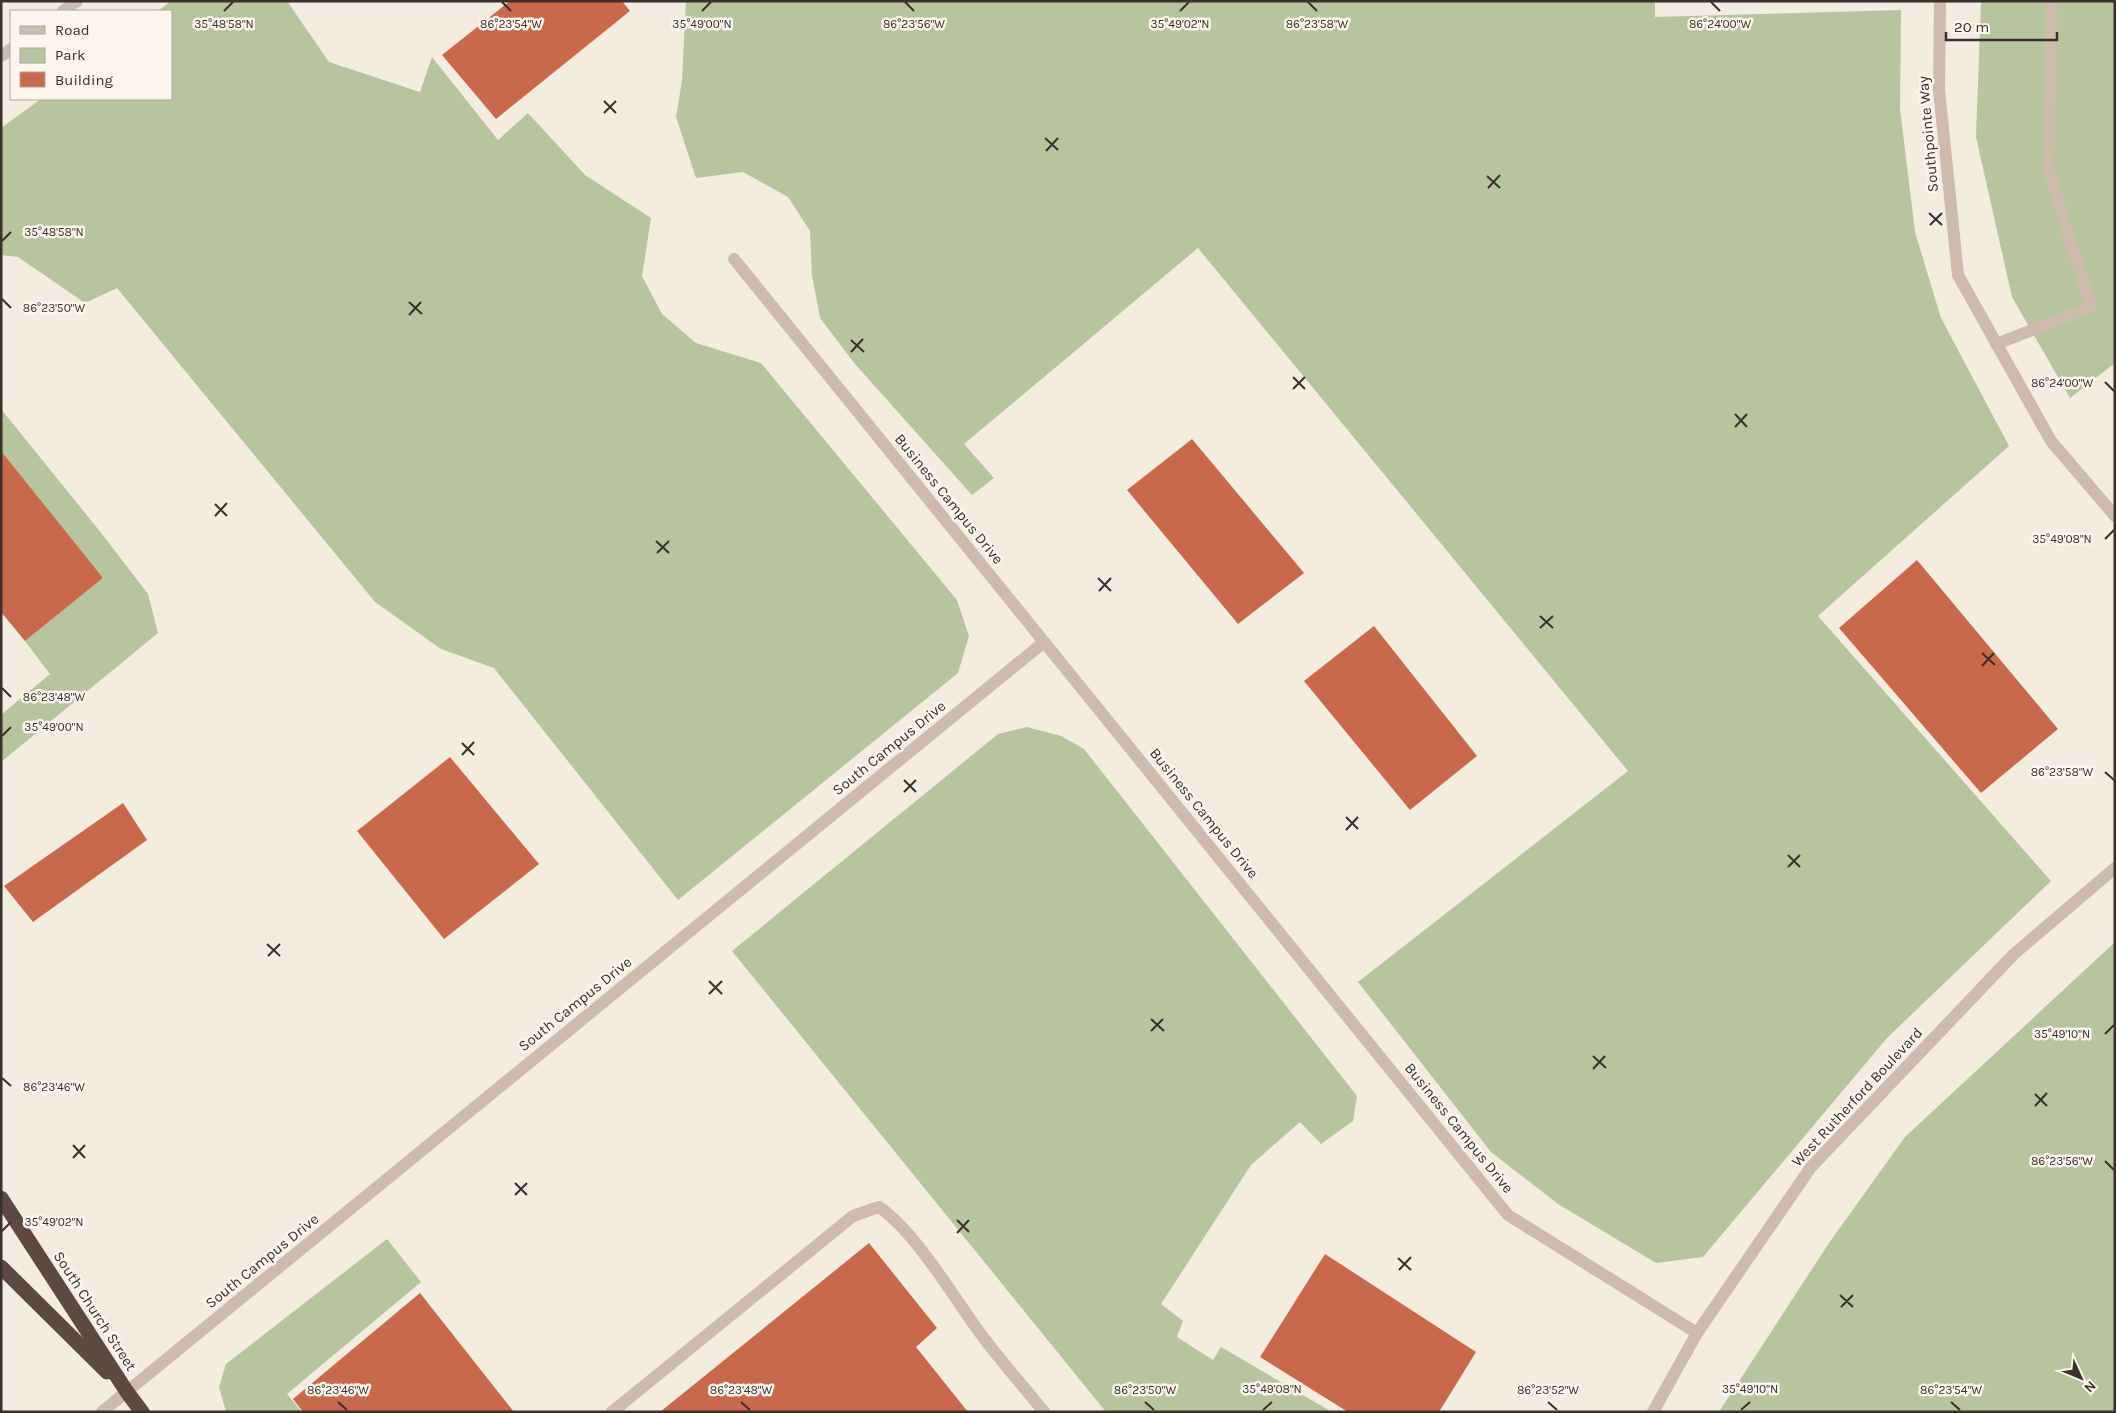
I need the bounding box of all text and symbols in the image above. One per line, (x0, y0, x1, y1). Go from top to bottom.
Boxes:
legend (10, 10, 172, 100)
scale bar (1946, 10, 2057, 42)
text: 35°48'58"N (194, 17, 254, 31)
text: 86°23'54"W (480, 17, 542, 31)
text: 35°49'00"N (672, 17, 732, 31)
text: 86°23'56"W (883, 17, 945, 31)
text: 35°49'02"N (1150, 17, 1210, 31)
text: 86°23'58"W (1286, 17, 1349, 31)
text: 86°24'00"W (1689, 17, 1751, 31)
text: 20 m (1954, 18, 1989, 36)
text: Road (55, 21, 90, 39)
text: Park (55, 46, 85, 64)
text: Building (55, 71, 113, 89)
street label: Southpointe Way (1914, 75, 1942, 193)
text: 35°48'58"N (24, 225, 84, 239)
text: 86°23'50"W (23, 301, 85, 315)
text: 86°24'00"W (2031, 376, 2093, 390)
street label: Business Campus Drive (891, 430, 1007, 568)
text: 35°49'08"N (2032, 532, 2092, 546)
text: 86°23'48"W (23, 690, 85, 704)
street label: South Campus Drive (829, 697, 949, 799)
text: 35°49'00"N (24, 720, 84, 734)
street label: Business Campus Drive (1146, 744, 1262, 882)
text: 86°23'58"W (2031, 765, 2094, 779)
street label: South Campus Drive (515, 953, 635, 1055)
street label: West Rutherford Boulevard (1788, 1024, 1926, 1170)
text: 35°49'10"N (2034, 1027, 2090, 1041)
street label: Business Campus Drive (1401, 1059, 1517, 1197)
text: 86°23'46"W (23, 1080, 85, 1094)
text: 86°23'56"W (2031, 1154, 2093, 1168)
street label: South Campus Drive (202, 1210, 322, 1312)
text: 35°49'02"N (24, 1215, 84, 1229)
street label: South Church Street (50, 1248, 141, 1374)
north arrow (2056, 1353, 2106, 1403)
text: N (2080, 1377, 2100, 1396)
text: 35°49'08"N (1242, 1382, 1302, 1396)
text: 35°49'10"N (1722, 1382, 1778, 1396)
text: 86°23'46"W (307, 1383, 369, 1397)
text: 86°23'48"W (710, 1383, 772, 1397)
text: 86°23'50"W (1114, 1383, 1176, 1397)
text: 86°23'52"W (1517, 1383, 1579, 1397)
text: 86°23'54"W (1920, 1383, 1982, 1397)

